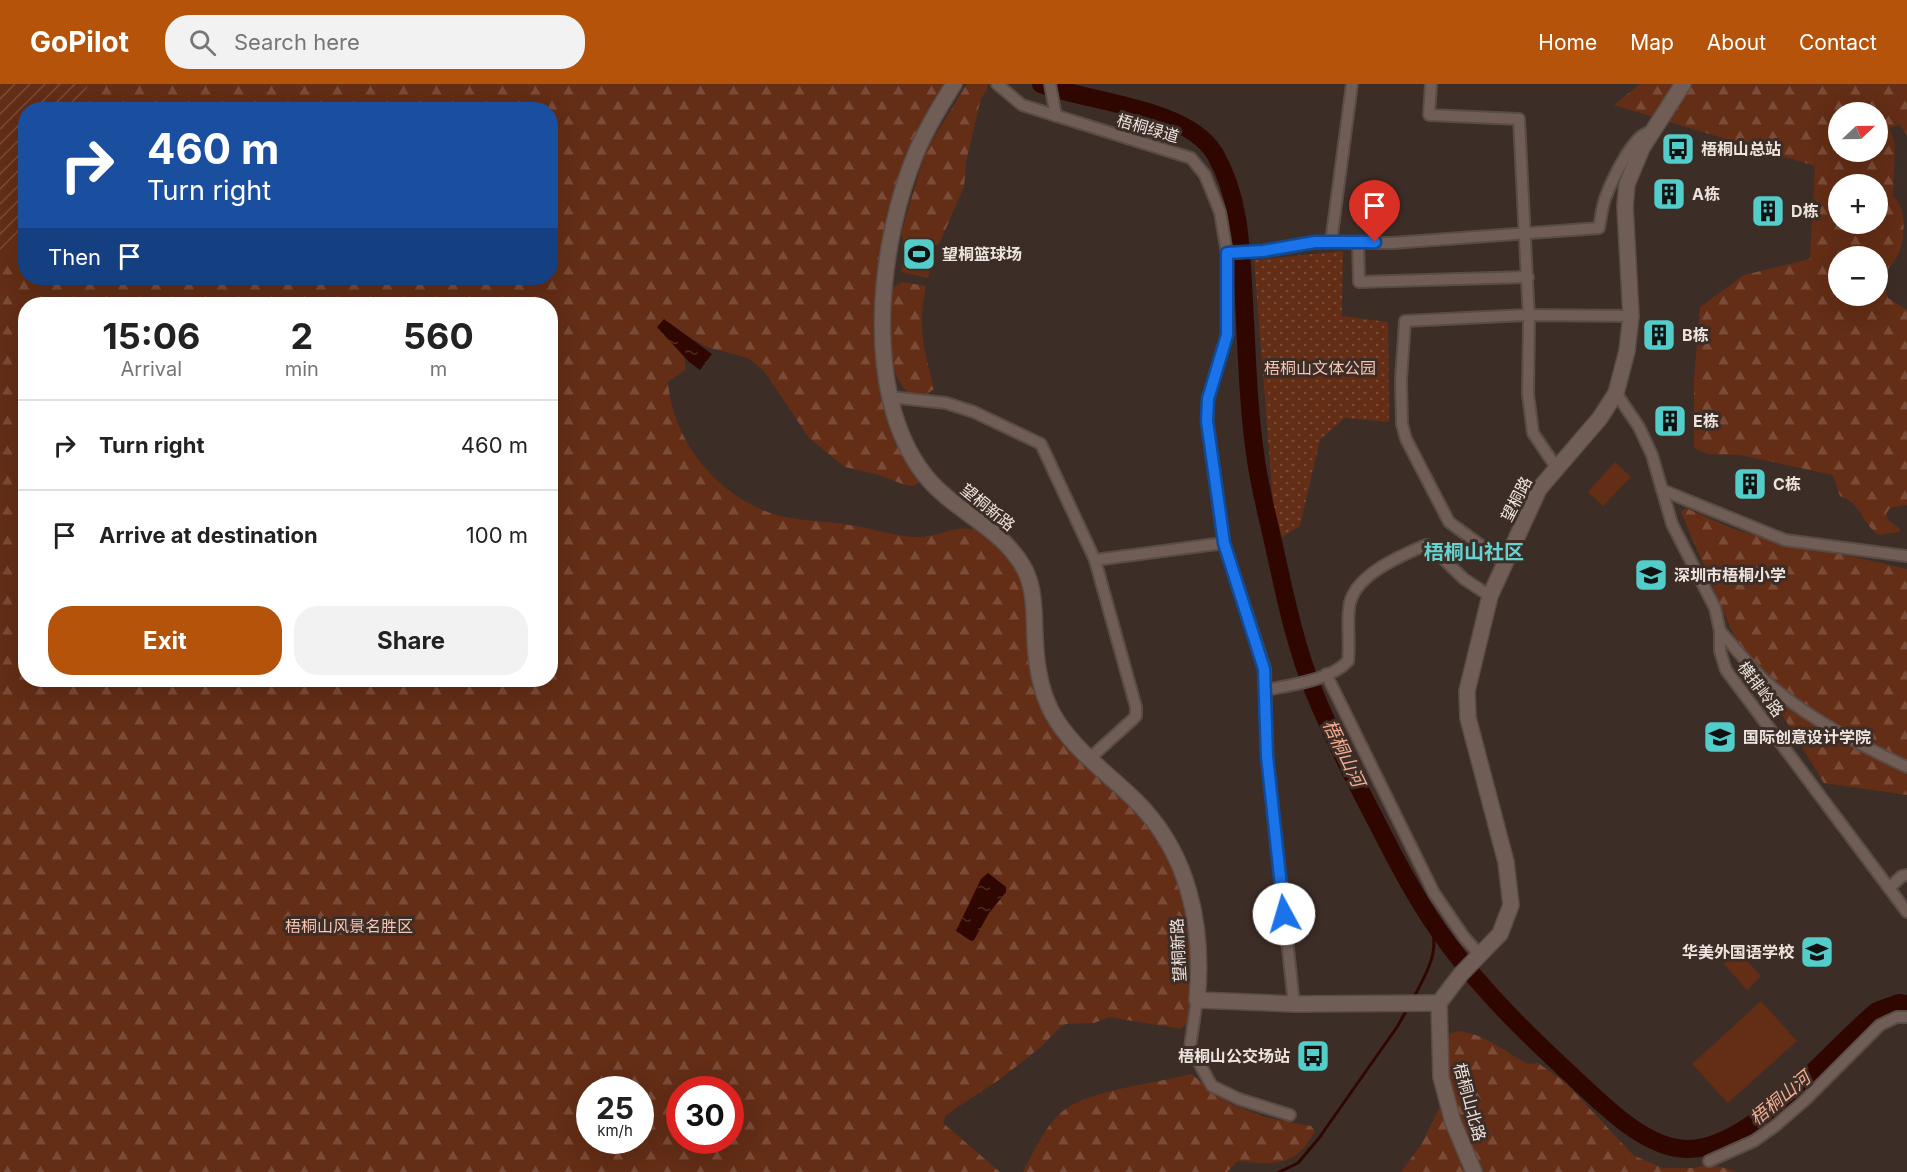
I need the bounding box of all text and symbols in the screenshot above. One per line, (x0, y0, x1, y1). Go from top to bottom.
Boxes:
search box (165, 15, 585, 69)
text: GoPilot (30, 25, 129, 59)
icon: search (186, 26, 219, 59)
text: Search here (234, 29, 360, 55)
text: Home (1538, 30, 1597, 55)
text: Map (1630, 30, 1674, 55)
text: About (1707, 30, 1766, 55)
text: Contact (1799, 30, 1877, 55)
north arrow (1828, 102, 1888, 162)
map controls (1828, 102, 1888, 306)
street label: 梧桐绿道 (1114, 110, 1182, 146)
text: 460 m (147, 123, 279, 174)
icon: right (48, 126, 126, 204)
bus stop icon: 梧桐山总站 (1660, 131, 1696, 167)
place label: 梧桐山总站 (1701, 139, 1781, 159)
text: Turn right (147, 174, 271, 207)
button: + (1828, 174, 1888, 234)
building icon: A栋 (1651, 176, 1687, 212)
pin (1349, 180, 1400, 242)
place label: A栋 (1692, 184, 1720, 204)
icon: arrive (1358, 189, 1391, 222)
building icon: D栋 (1750, 193, 1786, 229)
place label: D栋 (1791, 201, 1819, 221)
sports icon: 望桐篮球场 (901, 236, 937, 272)
icon: arrive (113, 240, 146, 273)
text: Then (48, 244, 101, 270)
place label: 望桐篮球场 (942, 244, 1022, 264)
button: − (1828, 246, 1888, 306)
text: 15:06 (102, 314, 200, 358)
text: 2 (290, 314, 313, 358)
text: 560 (403, 314, 474, 358)
building icon: B栋 (1641, 317, 1677, 353)
place label: B栋 (1682, 325, 1709, 345)
text: Arrival (121, 357, 182, 381)
text: min (285, 357, 319, 381)
text: m (430, 357, 447, 381)
park label: 梧桐山文体公园 (1264, 358, 1376, 378)
building icon: E栋 (1652, 403, 1688, 439)
place label: E栋 (1693, 411, 1719, 431)
icon: right (48, 429, 81, 462)
text: Turn right (99, 432, 205, 458)
text: 460 m (461, 432, 528, 458)
building icon: C栋 (1732, 466, 1768, 502)
street label: 望桐路 (1496, 473, 1536, 525)
place label: C栋 (1773, 474, 1801, 494)
street label: 望桐新路 (957, 479, 1019, 535)
icon: arrive (48, 519, 81, 552)
text: Arrive at destination (99, 522, 318, 548)
text: 100 m (466, 522, 528, 548)
district label: 梧桐山社区 (1424, 540, 1524, 564)
school or university icon: 深圳市梧桐小学 (1633, 557, 1669, 593)
place label: 深圳市梧桐小学 (1674, 565, 1786, 585)
button: Exit (48, 606, 282, 675)
button: Share (294, 606, 528, 675)
street label: 横排岭路 (1734, 657, 1788, 721)
water label: 梧桐山河 (1319, 716, 1371, 793)
school or university icon: 国际创意设计学院 (1702, 719, 1738, 755)
place label: 国际创意设计学院 (1743, 727, 1871, 747)
position arrow (1252, 882, 1316, 946)
park label: 梧桐山风景名胜区 (285, 916, 413, 936)
street label: 望桐新路 (1166, 918, 1190, 982)
school or university icon: 华美外国语学校 (1799, 934, 1835, 970)
place label: 华美外国语学校 (1682, 942, 1795, 962)
bus stop icon: 梧桐山公交场站 (1295, 1038, 1331, 1074)
place label: 梧桐山公交场站 (1178, 1046, 1290, 1066)
street label: 梧桐山北路 (1450, 1061, 1490, 1143)
water label: 梧桐山河 (1746, 1065, 1817, 1129)
speed limit sign: 30 (666, 1076, 744, 1154)
text: 25 (596, 1090, 634, 1126)
text: km/h (597, 1121, 633, 1140)

